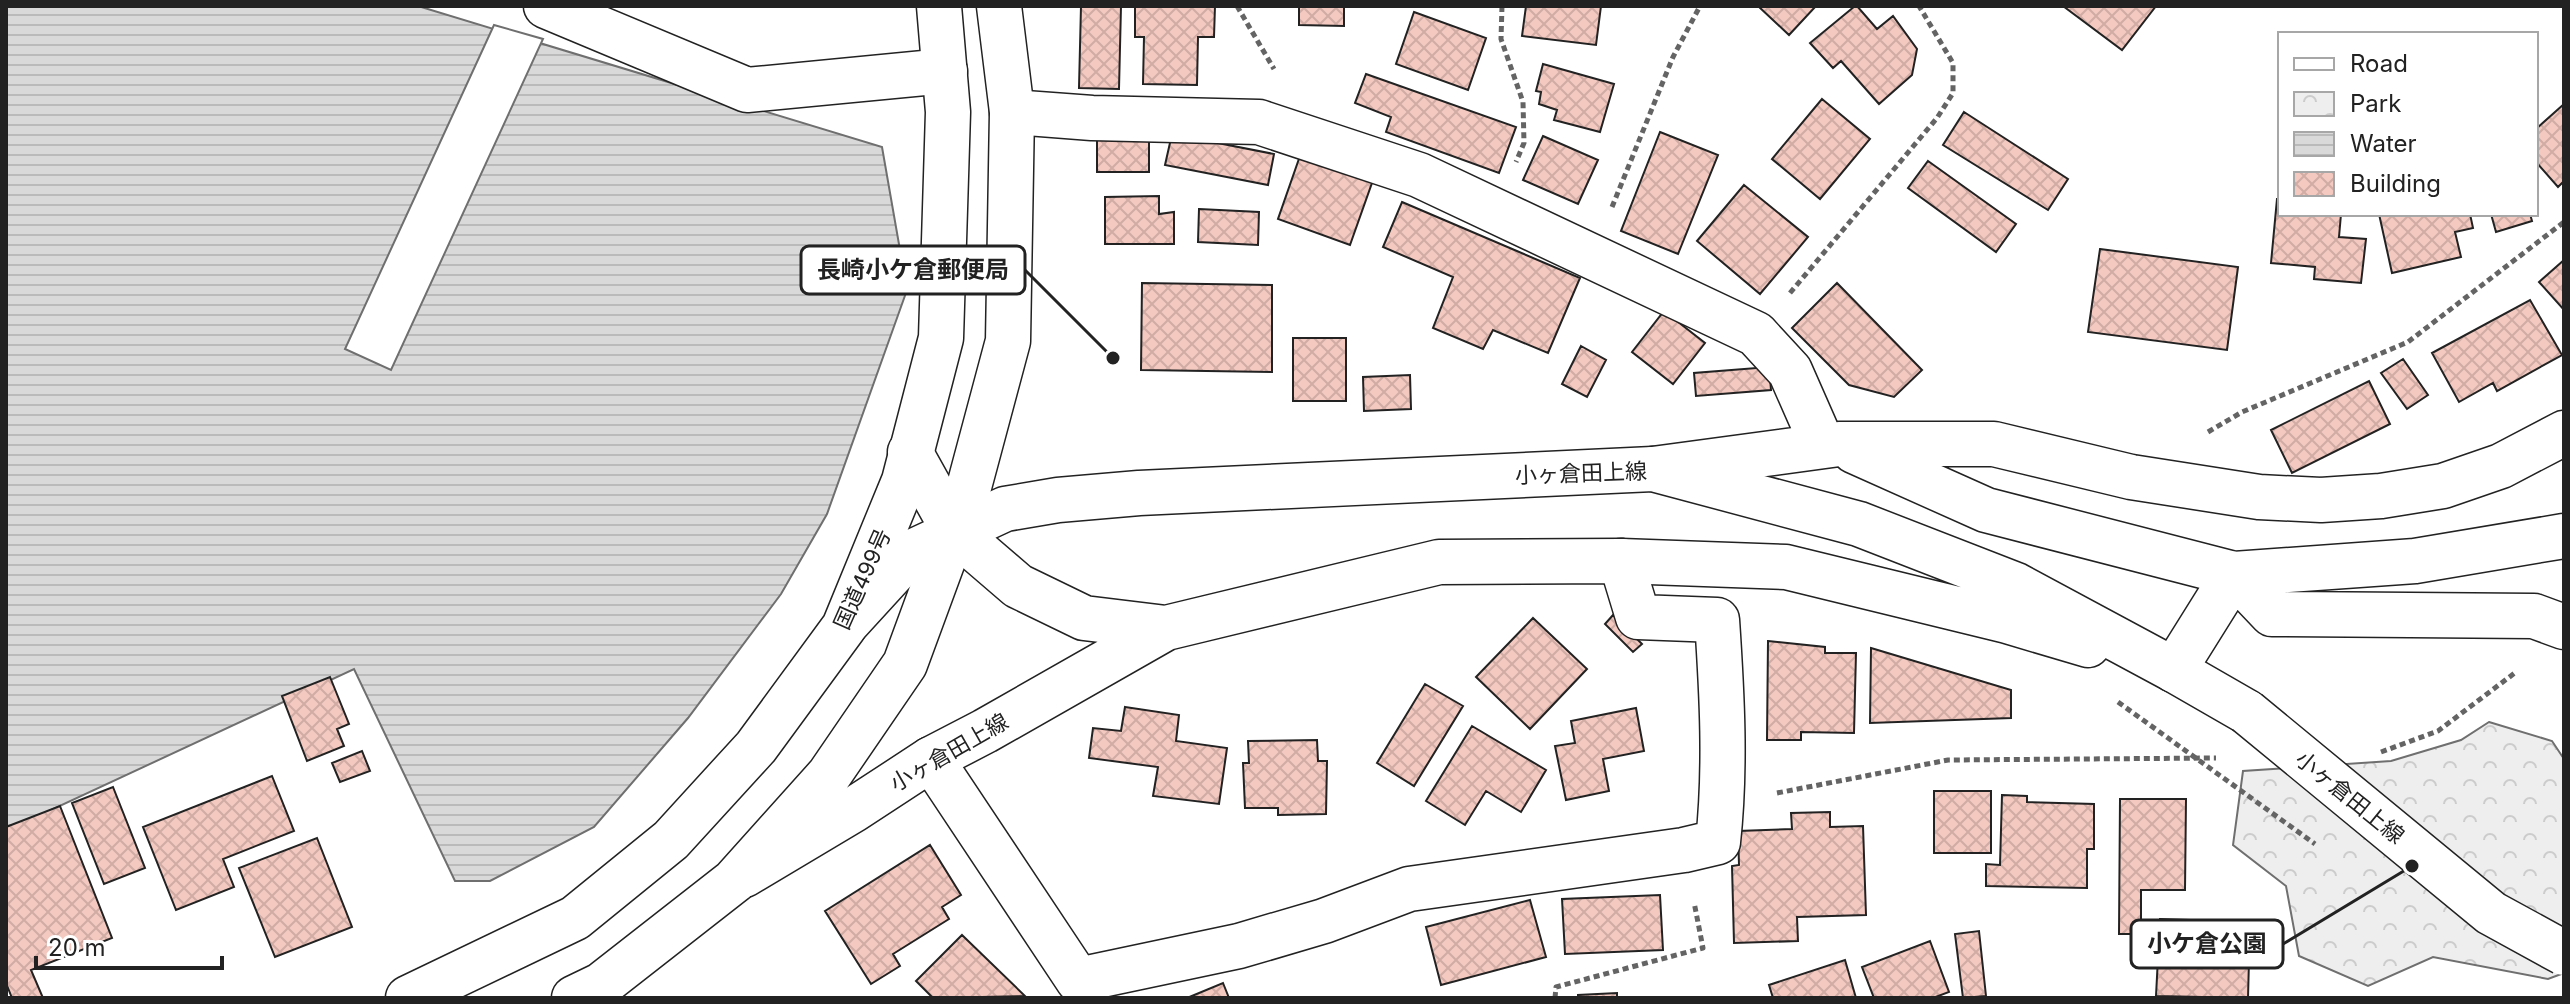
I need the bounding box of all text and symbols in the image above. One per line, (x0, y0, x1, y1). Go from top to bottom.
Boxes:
legend (2278, 32, 2538, 216)
text: Road (2350, 49, 2408, 78)
text: Park (2350, 89, 2401, 118)
text: Water (2350, 129, 2417, 158)
text: Building (2350, 169, 2441, 198)
callout: 長崎小ケ倉郵便局 (801, 246, 1025, 294)
text: 長崎小ケ倉郵便局 (817, 255, 1009, 284)
street label: 小ヶ倉田上線 (1515, 458, 1647, 488)
street label: 国道499号 (828, 525, 896, 633)
street label: 小ヶ倉田上線 (885, 708, 1013, 796)
street label: 小ヶ倉田上線 (2291, 745, 2409, 849)
scale bar (36, 920, 222, 970)
callout: 小ケ倉公園 (2131, 920, 2283, 968)
text: 小ケ倉公園 (2147, 929, 2267, 958)
text: 20 m (48, 933, 106, 962)

